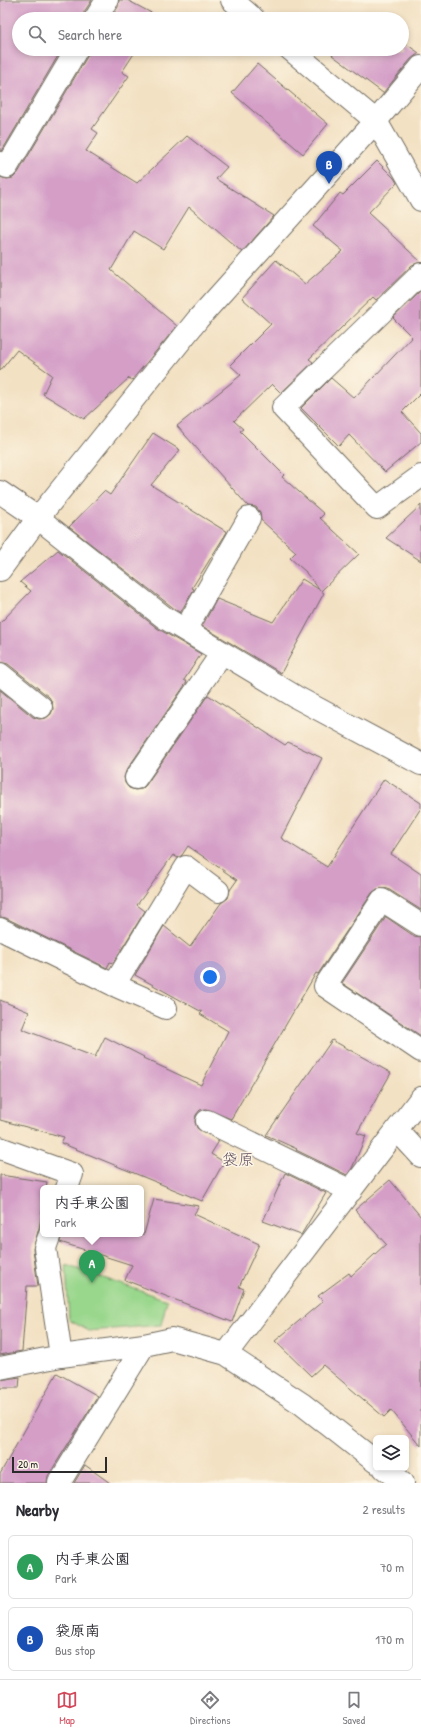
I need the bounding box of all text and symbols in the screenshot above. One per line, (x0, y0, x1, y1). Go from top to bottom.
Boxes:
search box (12, 12, 409, 56)
icon: search (26, 23, 48, 45)
text: Search here (58, 24, 122, 45)
pin: B (316, 151, 342, 184)
your location (200, 967, 220, 987)
district label: 袋原 (222, 1148, 254, 1170)
popup (40, 1185, 144, 1237)
text: 内手東公園 (54, 1192, 130, 1213)
text: Park (54, 1213, 76, 1231)
pin: A (79, 1250, 105, 1283)
map controls (373, 1435, 409, 1471)
button: layers (373, 1435, 409, 1471)
scale bar (12, 1455, 107, 1474)
text: 20 m (18, 1457, 38, 1471)
text: Nearby (16, 1498, 59, 1521)
text: 2 results (363, 1500, 405, 1518)
text: 内手東公園 (55, 1548, 130, 1569)
text: A (27, 1558, 33, 1576)
text: 70 m (380, 1558, 404, 1576)
text: Park (55, 1569, 77, 1587)
text: 袋原南 (55, 1620, 100, 1641)
text: B (27, 1630, 33, 1648)
text: 170 m (375, 1630, 404, 1648)
text: Bus stop (55, 1641, 95, 1659)
tab: Map (56, 1689, 78, 1727)
tab: Directions (190, 1689, 231, 1727)
tab: Saved (343, 1689, 365, 1727)

